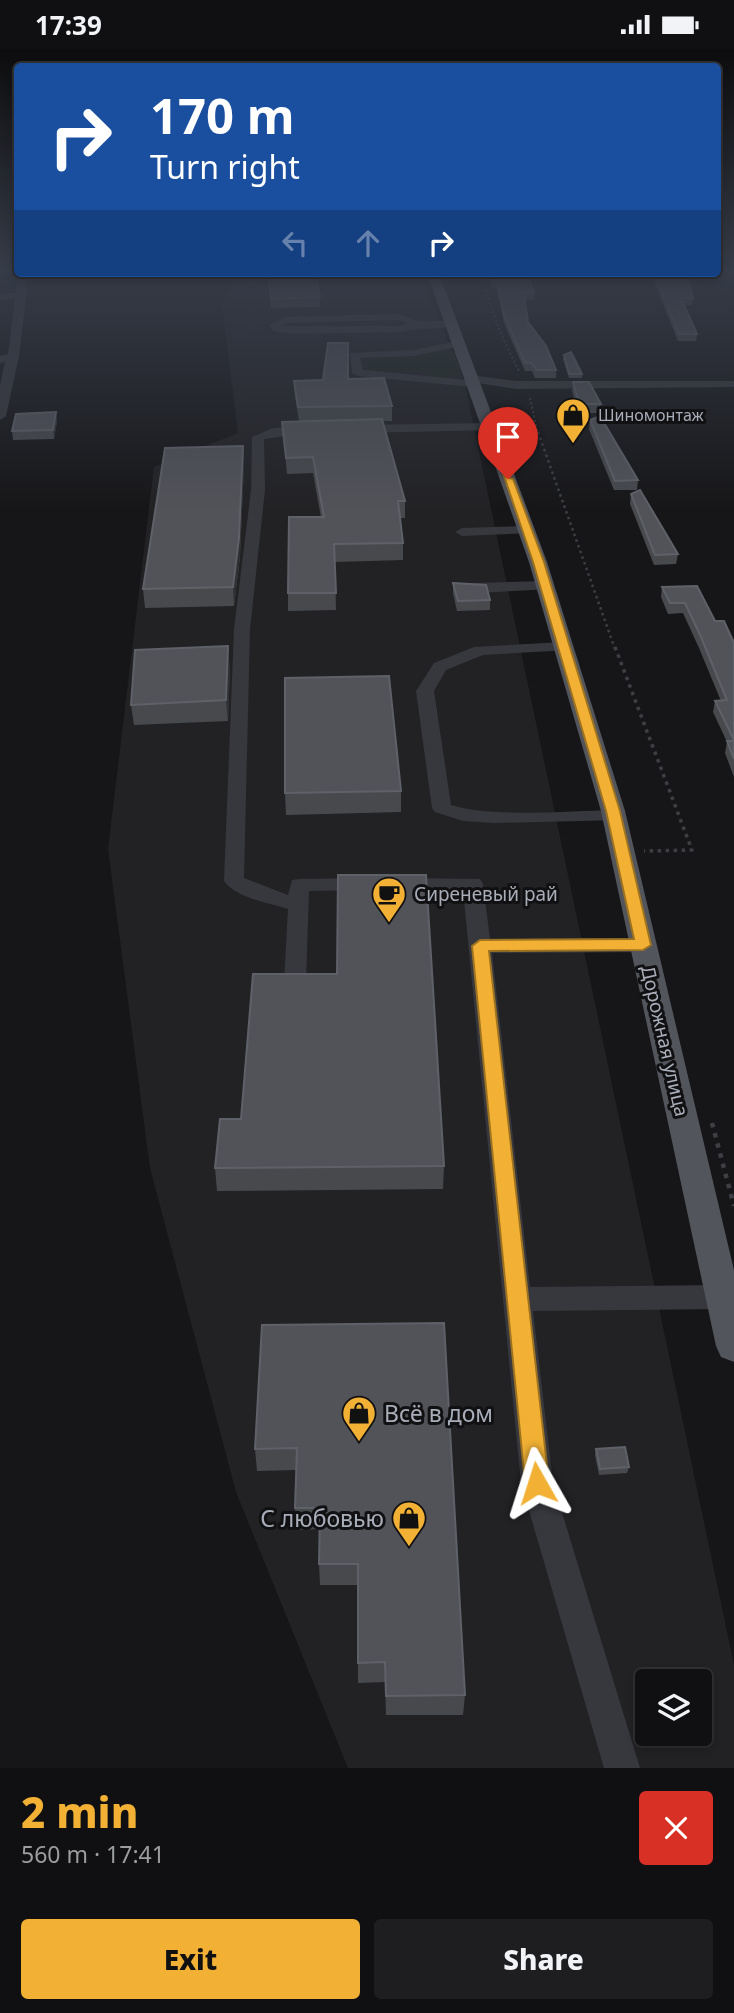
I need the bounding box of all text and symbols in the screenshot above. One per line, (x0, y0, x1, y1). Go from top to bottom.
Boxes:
text: 17:39 (35, 7, 102, 43)
text: 170 m (150, 82, 295, 148)
icon: right (35, 91, 126, 182)
text: Turn right (150, 145, 300, 188)
icon: left (276, 224, 314, 262)
icon: ahead (349, 224, 387, 262)
icon: right (422, 224, 460, 262)
shop icon: Шиномонтаж (554, 396, 592, 445)
place label: Шиномонтаж (598, 404, 704, 426)
pin (478, 407, 538, 479)
icon: arrive (489, 418, 527, 456)
cafe icon: Сиреневый рай (370, 875, 408, 924)
place label: Сиреневый рай (414, 881, 558, 907)
street label: Дорожная улица (635, 963, 695, 1119)
shop icon: Всё в дом (340, 1394, 378, 1443)
place label: Всё в дом (384, 1397, 493, 1429)
position arrow (500, 1446, 574, 1520)
shop icon: С любовью (390, 1499, 428, 1548)
place label: С любовью (260, 1502, 384, 1534)
map controls (635, 1669, 712, 1746)
button: layers (635, 1669, 712, 1746)
text: 2 min (21, 1783, 138, 1840)
button: close (639, 1791, 713, 1865)
text: 560 m · 17:41 (21, 1838, 165, 1870)
button: Exit (21, 1919, 360, 1999)
button: Share (374, 1919, 713, 1999)

